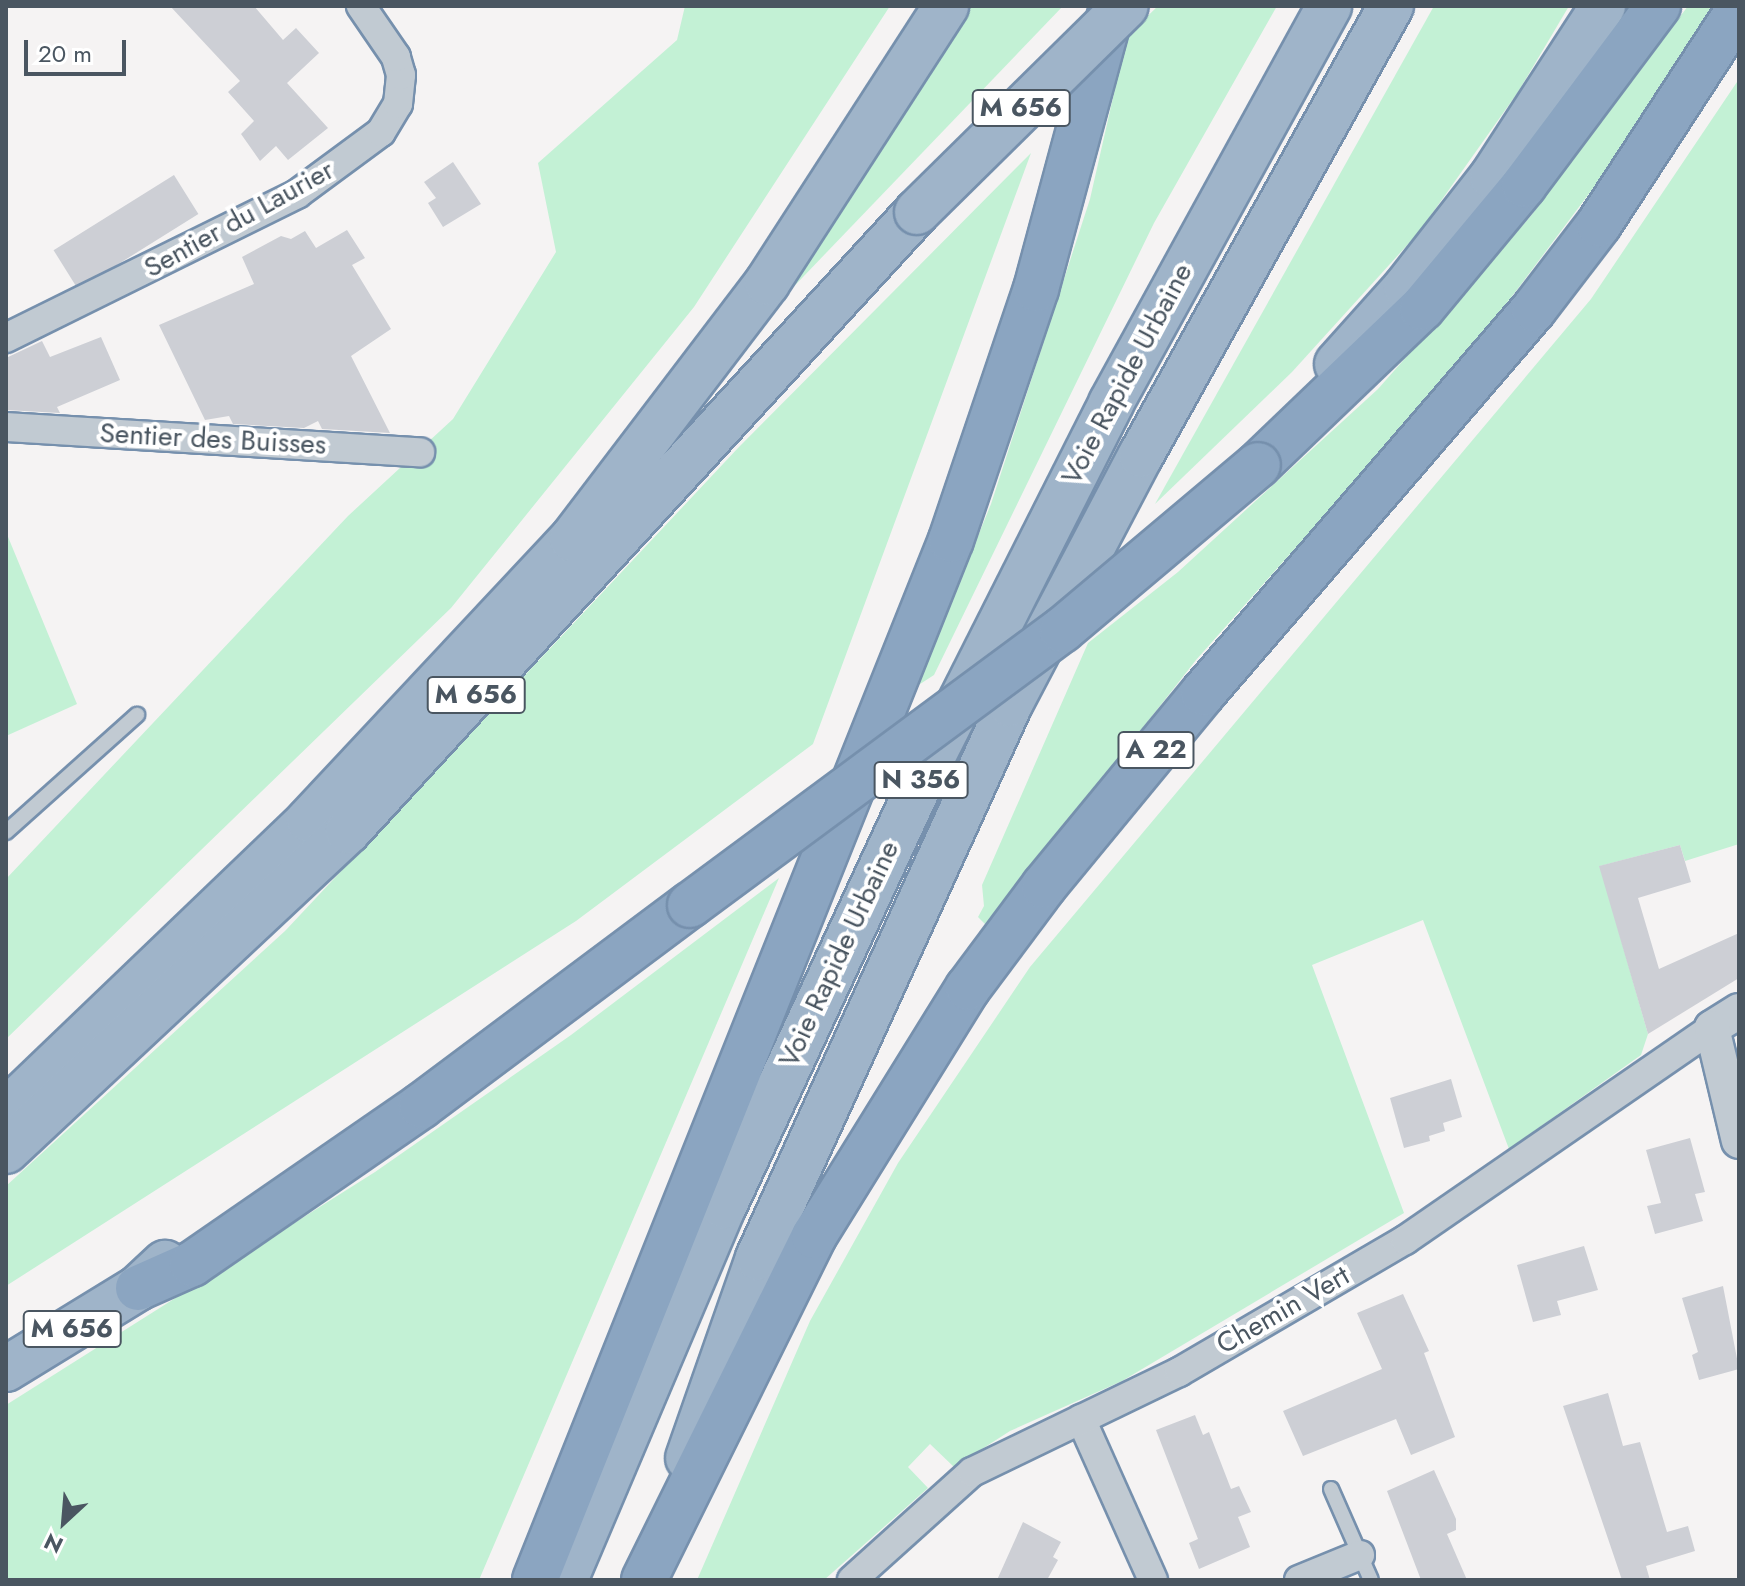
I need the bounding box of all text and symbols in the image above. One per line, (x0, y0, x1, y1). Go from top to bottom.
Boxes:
scale bar (28, 24, 130, 74)
text: 20 m (38, 36, 92, 71)
road number: M 656 (971, 86, 1071, 130)
street label: Sentier du Laurier (138, 153, 340, 285)
street label: Voie Rapide Urbaine (1054, 258, 1200, 490)
street label: Sentier des Buisses (99, 416, 327, 462)
road number: M 656 (426, 673, 526, 717)
road number: A 22 (1116, 728, 1196, 772)
road number: N 356 (873, 758, 969, 802)
street label: Voie Rapide Urbaine (772, 836, 906, 1072)
street label: Chemin Vert (1211, 1259, 1355, 1361)
road number: M 656 (22, 1307, 122, 1351)
north arrow (24, 1482, 104, 1562)
text: N (39, 1525, 68, 1562)

